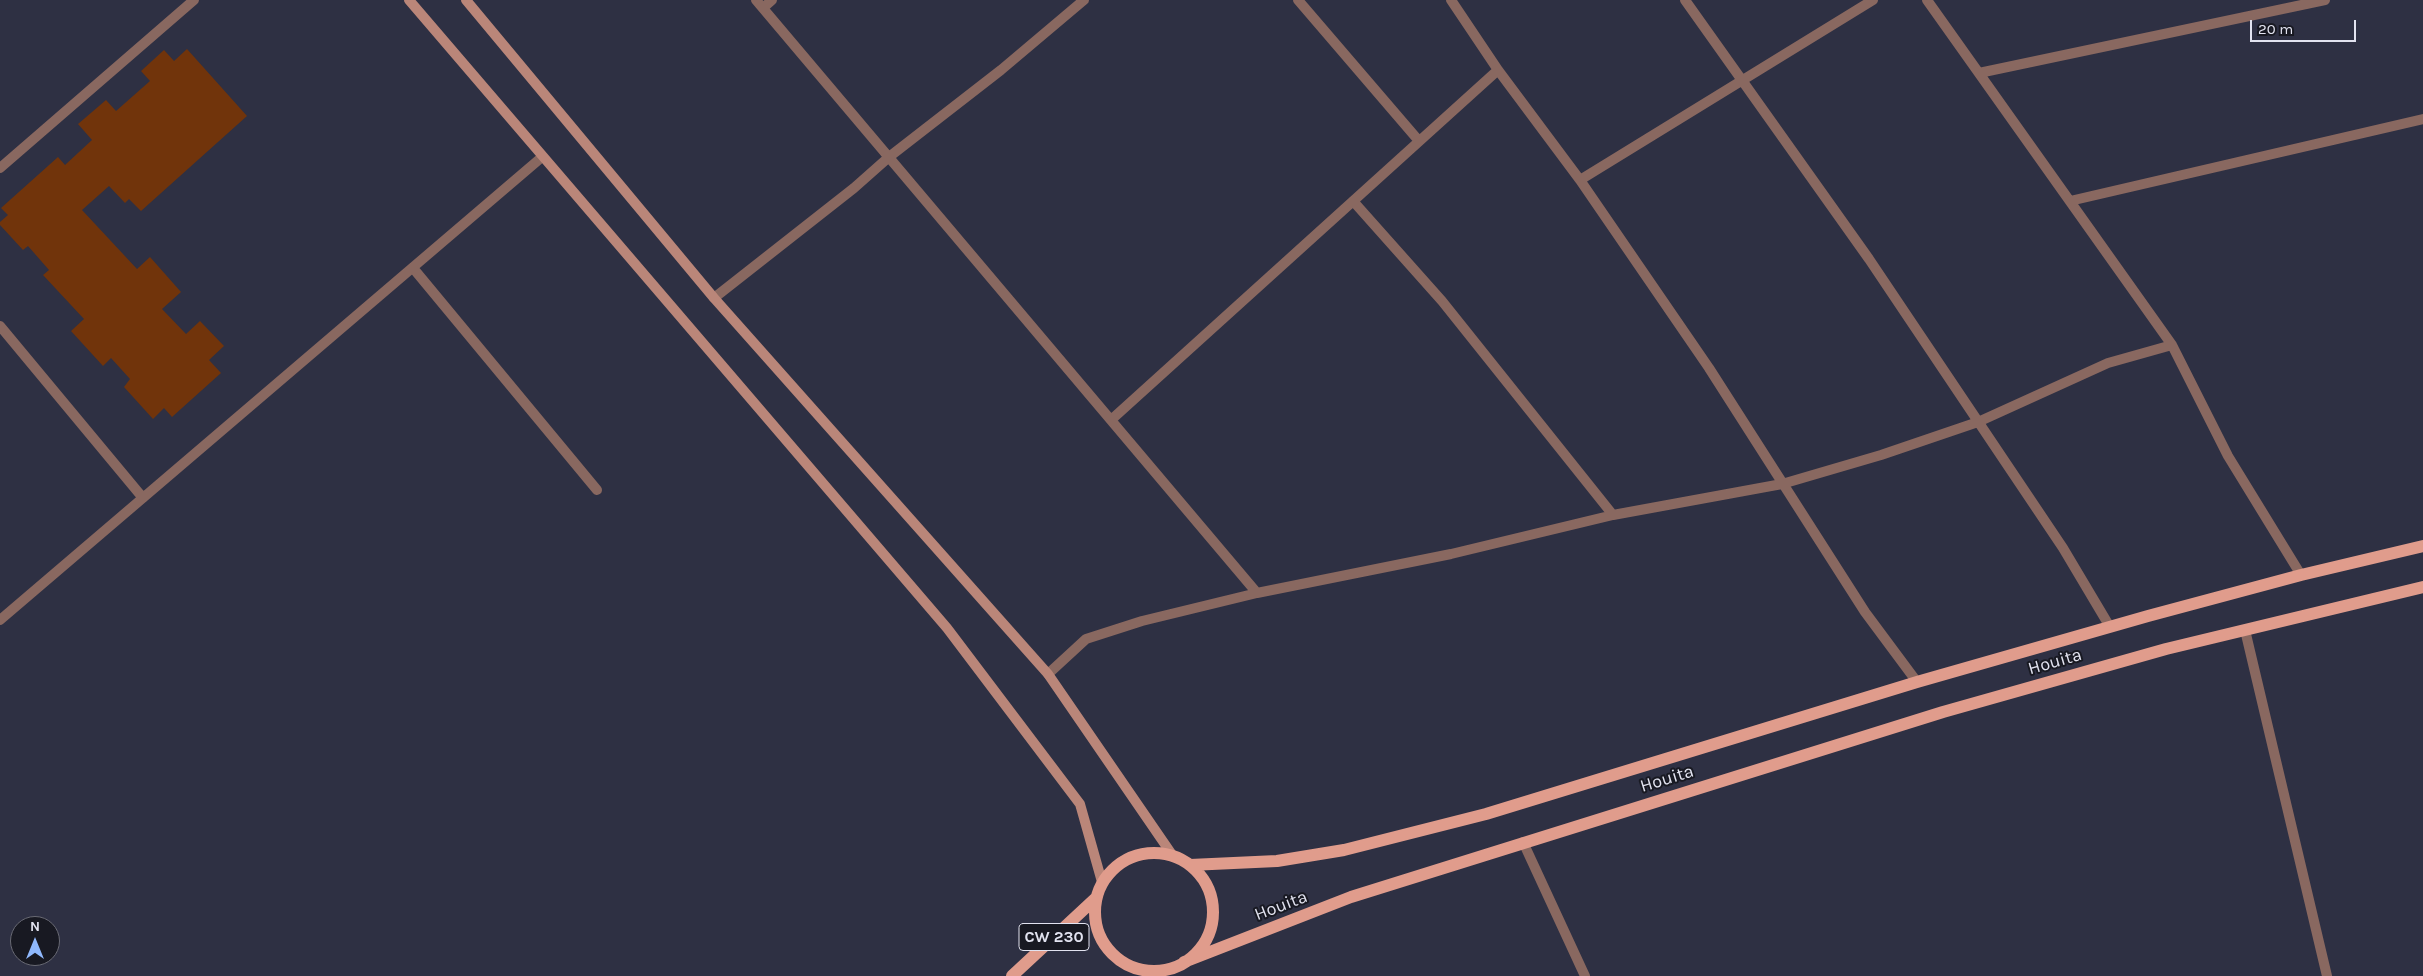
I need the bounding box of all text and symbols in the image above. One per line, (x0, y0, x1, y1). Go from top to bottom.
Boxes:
scale bar (2253, 10, 2359, 42)
text: 20 m (2258, 20, 2293, 38)
street label: Houita (2026, 644, 2084, 680)
street label: Houita (1638, 761, 1696, 797)
street label: Houita (1252, 886, 1310, 926)
north arrow (10, 916, 60, 966)
text: N (30, 918, 40, 935)
road number: CW 230 (1019, 924, 1089, 950)

